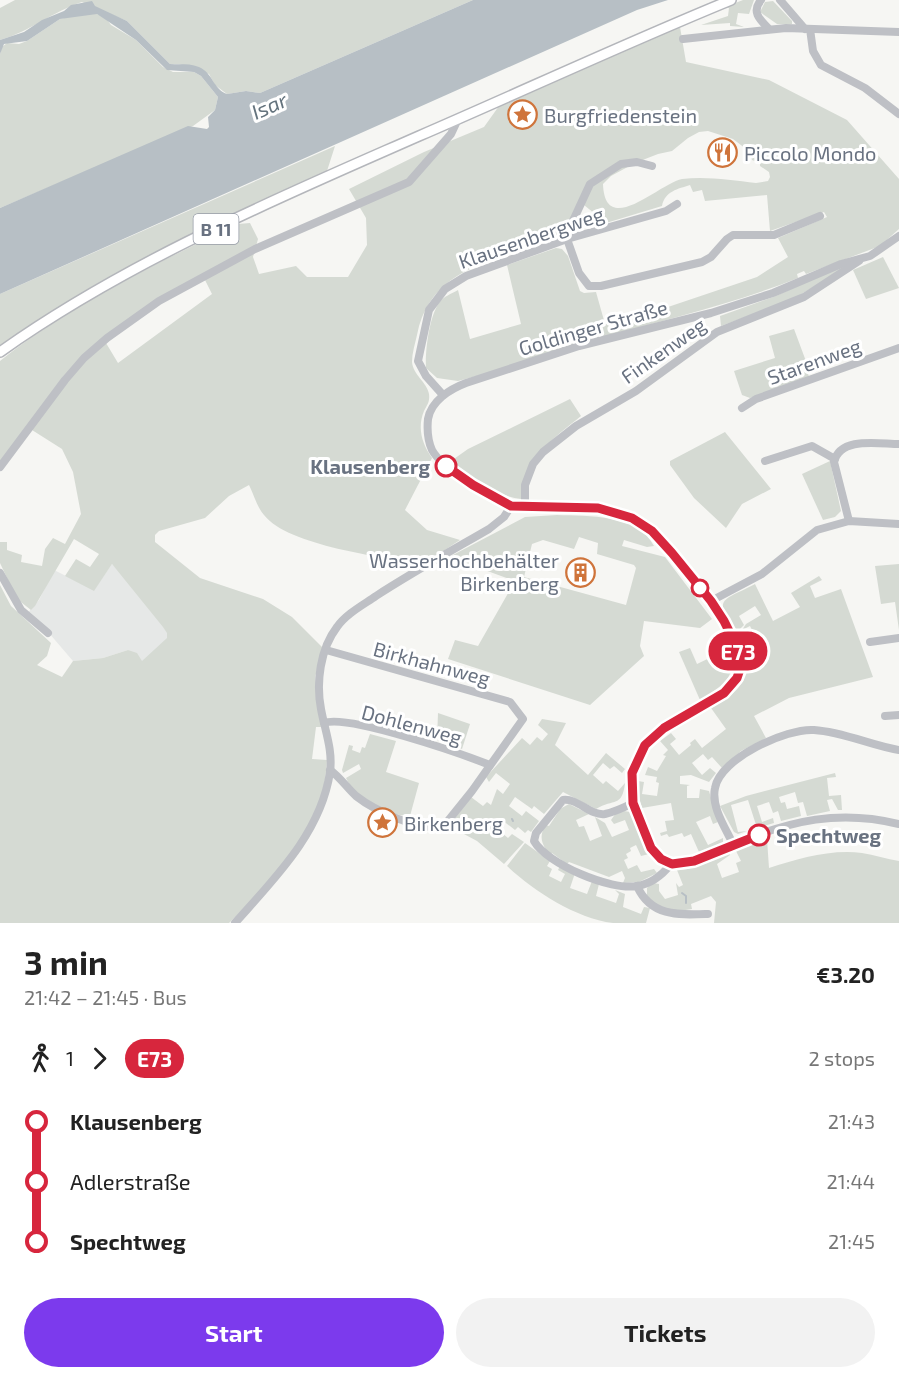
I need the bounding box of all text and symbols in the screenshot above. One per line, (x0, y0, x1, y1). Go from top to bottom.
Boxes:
water label: Isar (247, 86, 291, 124)
place icon: Burgfriedenstein (507, 99, 539, 131)
place label: Burgfriedenstein (544, 103, 697, 127)
restaurant icon: Piccolo Mondo (707, 137, 739, 169)
place label: Piccolo Mondo (744, 141, 876, 165)
street label: Klausenbergweg (455, 201, 607, 273)
road number: B 11 (194, 214, 238, 244)
street label: Goldinger Straße (516, 294, 670, 360)
street label: Finkenweg (616, 312, 710, 388)
street label: Starenweg (764, 333, 864, 389)
place label: Klausenberg (310, 454, 430, 478)
marker: Klausenberg (435, 455, 457, 477)
place label: Wasserhochbehälter Birkenberg (369, 548, 559, 595)
building icon: Wasserhochbehälter Birkenberg (564, 556, 596, 588)
unlabelled marker (691, 579, 709, 597)
line badge: E73 (704, 632, 772, 670)
street label: Birkhahnweg (371, 636, 493, 690)
text: E73 (720, 639, 756, 664)
street label: Dohlenweg (359, 699, 465, 749)
place icon: Birkenberg (367, 807, 399, 839)
place label: Birkenberg (404, 811, 503, 835)
place label: Spechtweg (776, 823, 882, 847)
marker: Spechtweg (748, 824, 770, 846)
text: 3 min (24, 942, 108, 982)
text: €3.20 (816, 961, 875, 987)
text: 21:42 – 21:45 · Bus (24, 985, 187, 1009)
icon: walk (24, 1042, 57, 1075)
icon: forward (83, 1042, 116, 1075)
text: 1 (66, 1046, 74, 1070)
text: E73 (137, 1046, 172, 1071)
text: 2 stops (808, 1046, 875, 1070)
text: Klausenberg (70, 1108, 202, 1134)
text: 21:43 (828, 1109, 875, 1133)
text: Adlerstraße (70, 1168, 191, 1194)
text: 21:44 (826, 1169, 875, 1193)
text: Spechtweg (70, 1228, 186, 1254)
text: 21:45 (828, 1229, 875, 1253)
button: Start (24, 1298, 444, 1367)
button: Tickets (456, 1298, 875, 1367)

